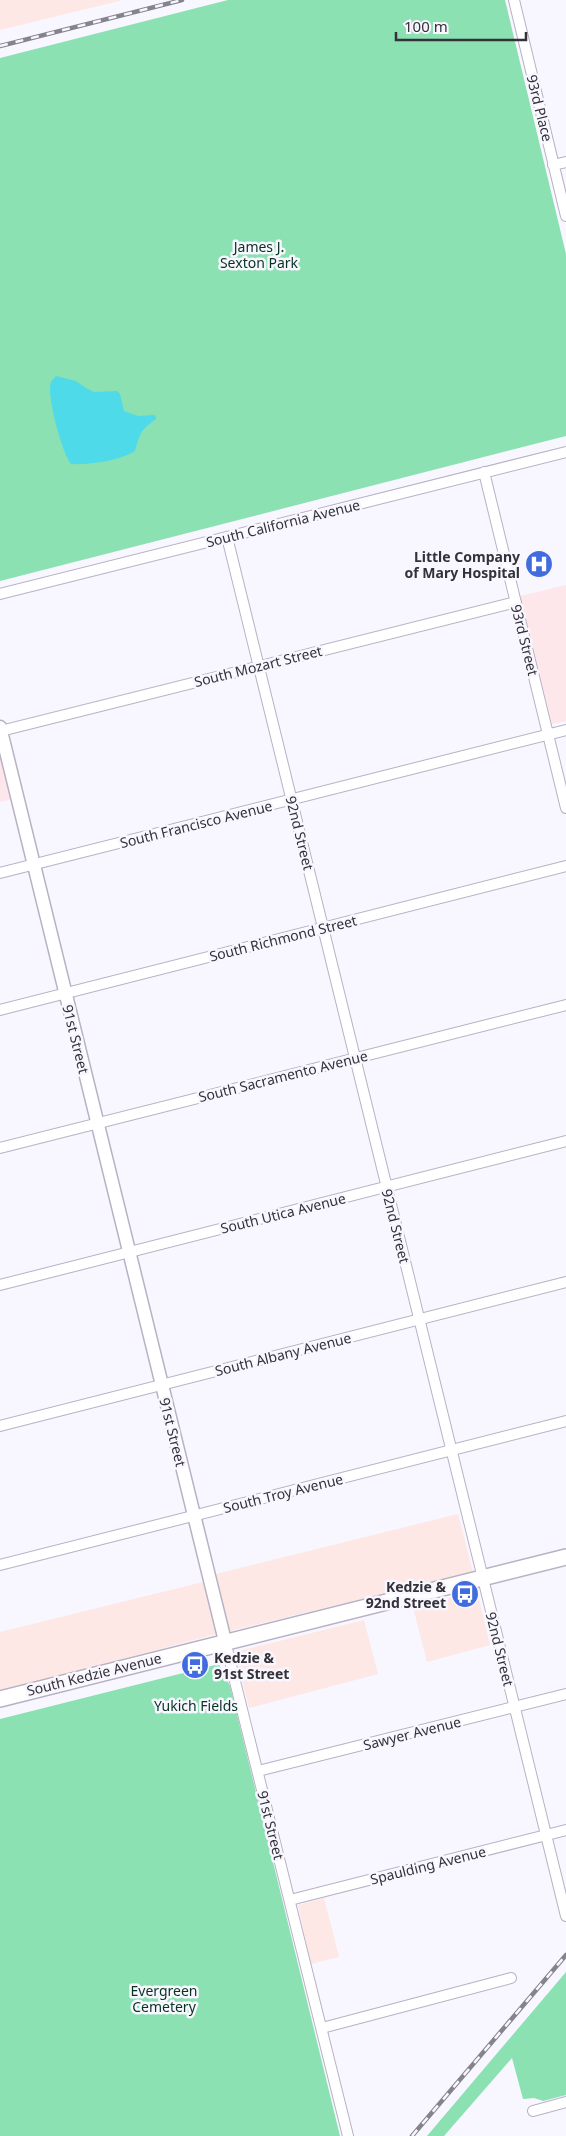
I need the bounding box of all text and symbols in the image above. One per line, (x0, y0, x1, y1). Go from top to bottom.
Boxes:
scale bar (396, 10, 526, 42)
text: 100 m (404, 16, 448, 36)
street label: 93rd Place (523, 73, 558, 144)
park label: James J. Sexton Park (220, 237, 299, 272)
street label: South California Avenue (204, 495, 362, 551)
place label: Little Company of Mary Hospital (405, 547, 520, 582)
hospital icon: Little Company of Mary Hospital (524, 549, 554, 579)
street label: 93rd Street (507, 602, 543, 678)
street label: South Mozart Street (192, 641, 324, 691)
street label: 92nd Street (282, 794, 318, 872)
street label: South Francisco Avenue (118, 796, 274, 852)
street label: South Richmond Street (207, 910, 359, 966)
street label: 91st Street (58, 1002, 94, 1076)
street label: South Sacramento Avenue (196, 1046, 370, 1106)
street label: 92nd Street (378, 1187, 414, 1265)
street label: South Utica Avenue (218, 1188, 348, 1238)
street label: South Albany Avenue (213, 1328, 353, 1380)
street label: 91st Street (155, 1395, 191, 1469)
street label: South Troy Avenue (221, 1469, 345, 1517)
place label: Kedzie & 92nd Street (366, 1577, 446, 1612)
bus stop icon: Kedzie & 92nd Street (450, 1579, 480, 1609)
street label: 92nd Street (482, 1610, 518, 1688)
street label: South Kedzie Avenue (25, 1648, 163, 1700)
place label: Kedzie & 91st Street (214, 1648, 289, 1683)
bus stop icon: Kedzie & 91st Street (180, 1650, 210, 1680)
park label: Yukich Fields (154, 1696, 238, 1715)
street label: Sawyer Avenue (361, 1712, 463, 1754)
street label: 91st Street (253, 1788, 289, 1862)
street label: Spaulding Avenue (368, 1841, 488, 1889)
park label: Evergreen Cemetery (131, 1981, 198, 2016)

